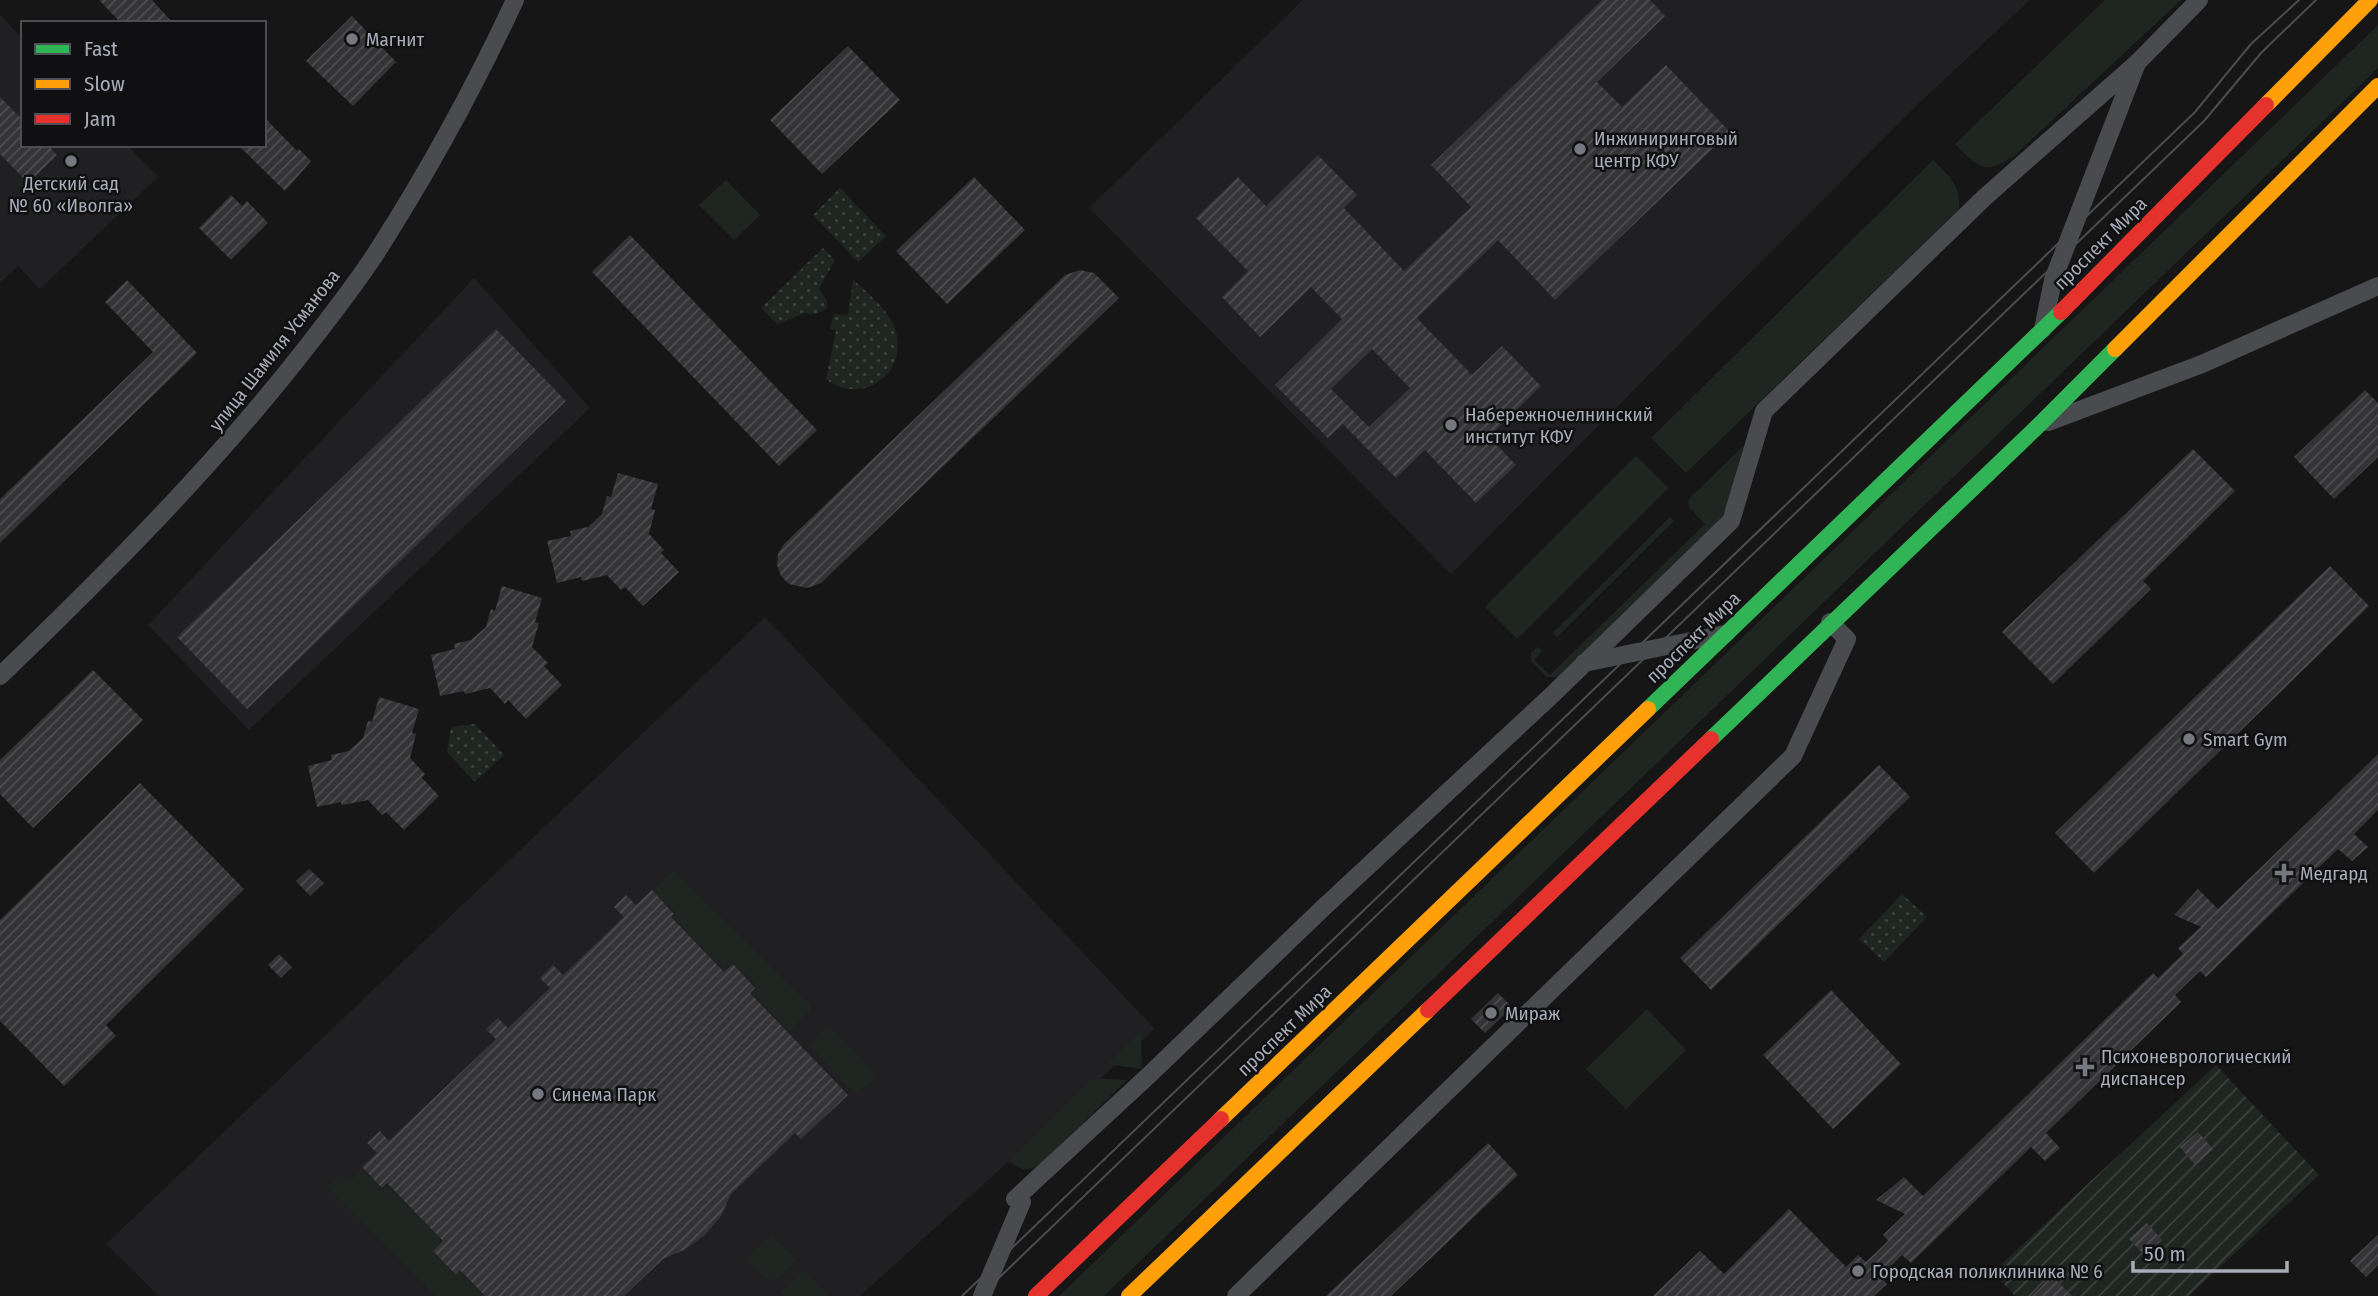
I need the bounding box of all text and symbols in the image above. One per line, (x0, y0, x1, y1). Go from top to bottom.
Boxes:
legend (21, 21, 266, 147)
place label: Магнит (366, 28, 425, 51)
marker: Магнит (344, 31, 360, 47)
text: Fast (84, 36, 118, 62)
text: Slow (84, 71, 125, 97)
text: Jam (84, 106, 116, 132)
place label: Инжиниринговый центр КФУ (1594, 127, 1738, 172)
marker: Инжиниринговый центр КФУ (1572, 141, 1588, 157)
marker: Детский сад № 60 «Иволга» (63, 153, 79, 169)
place label: Детский сад № 60 «Иволга» (9, 172, 133, 217)
street label: проспект Мира (2049, 192, 2152, 295)
street label: улица Шамиля Усманова (204, 265, 345, 436)
place label: Набережночелнинский институт КФУ (1465, 403, 1653, 448)
marker: Набережночелнинский институт КФУ (1443, 417, 1459, 433)
street label: проспект Мира (1642, 587, 1745, 688)
place label: Smart Gym (2203, 728, 2288, 751)
marker: Smart Gym (2181, 731, 2197, 747)
place label: Медгард (2300, 862, 2368, 885)
marker: Медгард (2274, 863, 2294, 883)
street label: проспект Мира (1233, 980, 1336, 1081)
place label: Мираж (1505, 1002, 1560, 1025)
marker: Мираж (1483, 1005, 1499, 1021)
place label: Психоневрологический диспансер (2101, 1045, 2291, 1090)
marker: Психоневрологический диспансер (2075, 1057, 2095, 1077)
place label: Синема Парк (552, 1083, 656, 1106)
marker: Синема Парк (530, 1086, 546, 1102)
scale bar (2133, 1230, 2287, 1274)
text: 50 m (2144, 1241, 2186, 1267)
place label: Городская поликлиника № 6 (1872, 1260, 2103, 1283)
marker: Городская поликлиника № 6 (1850, 1263, 1866, 1279)

